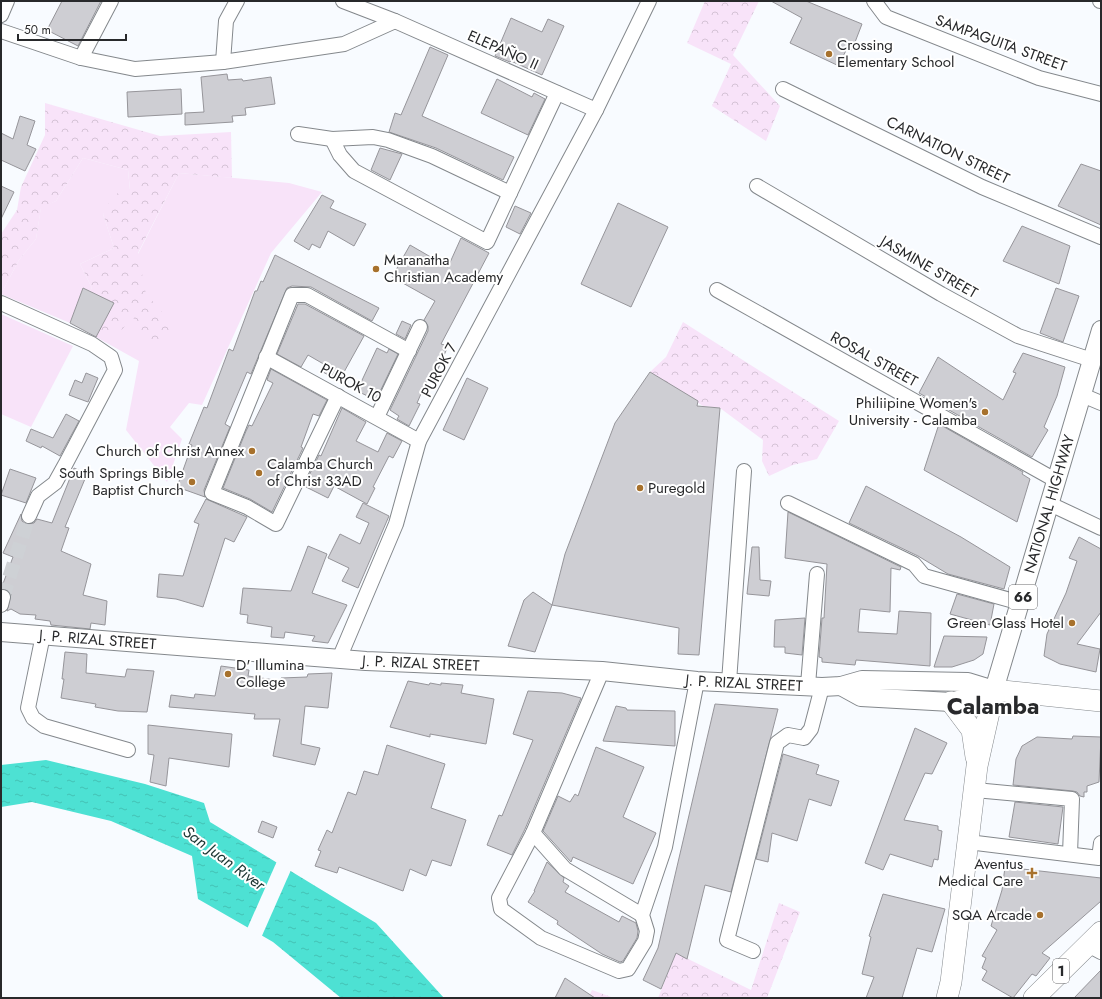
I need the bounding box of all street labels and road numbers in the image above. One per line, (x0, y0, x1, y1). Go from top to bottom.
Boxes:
street label: SAMPAGUITA STREET (932, 9, 1070, 77)
street label: ELEPAÑO II (464, 25, 542, 75)
street label: CARNATION STREET (883, 111, 1013, 189)
street label: JASMINE STREET (875, 229, 982, 304)
street label: ROSAL STREET (826, 326, 922, 392)
street label: PUROK 7 (416, 339, 463, 401)
street label: PUROK 10 (316, 358, 386, 408)
street label: NATIONAL HIGHWAY (1018, 432, 1080, 576)
road number: 66 (1009, 585, 1037, 609)
street label: J. P. RIZAL STREET (36, 624, 157, 655)
street label: J. P. RIZAL STREET (359, 650, 480, 677)
street label: J. P. RIZAL STREET (682, 669, 803, 697)
road number: 1 (1053, 959, 1069, 983)

